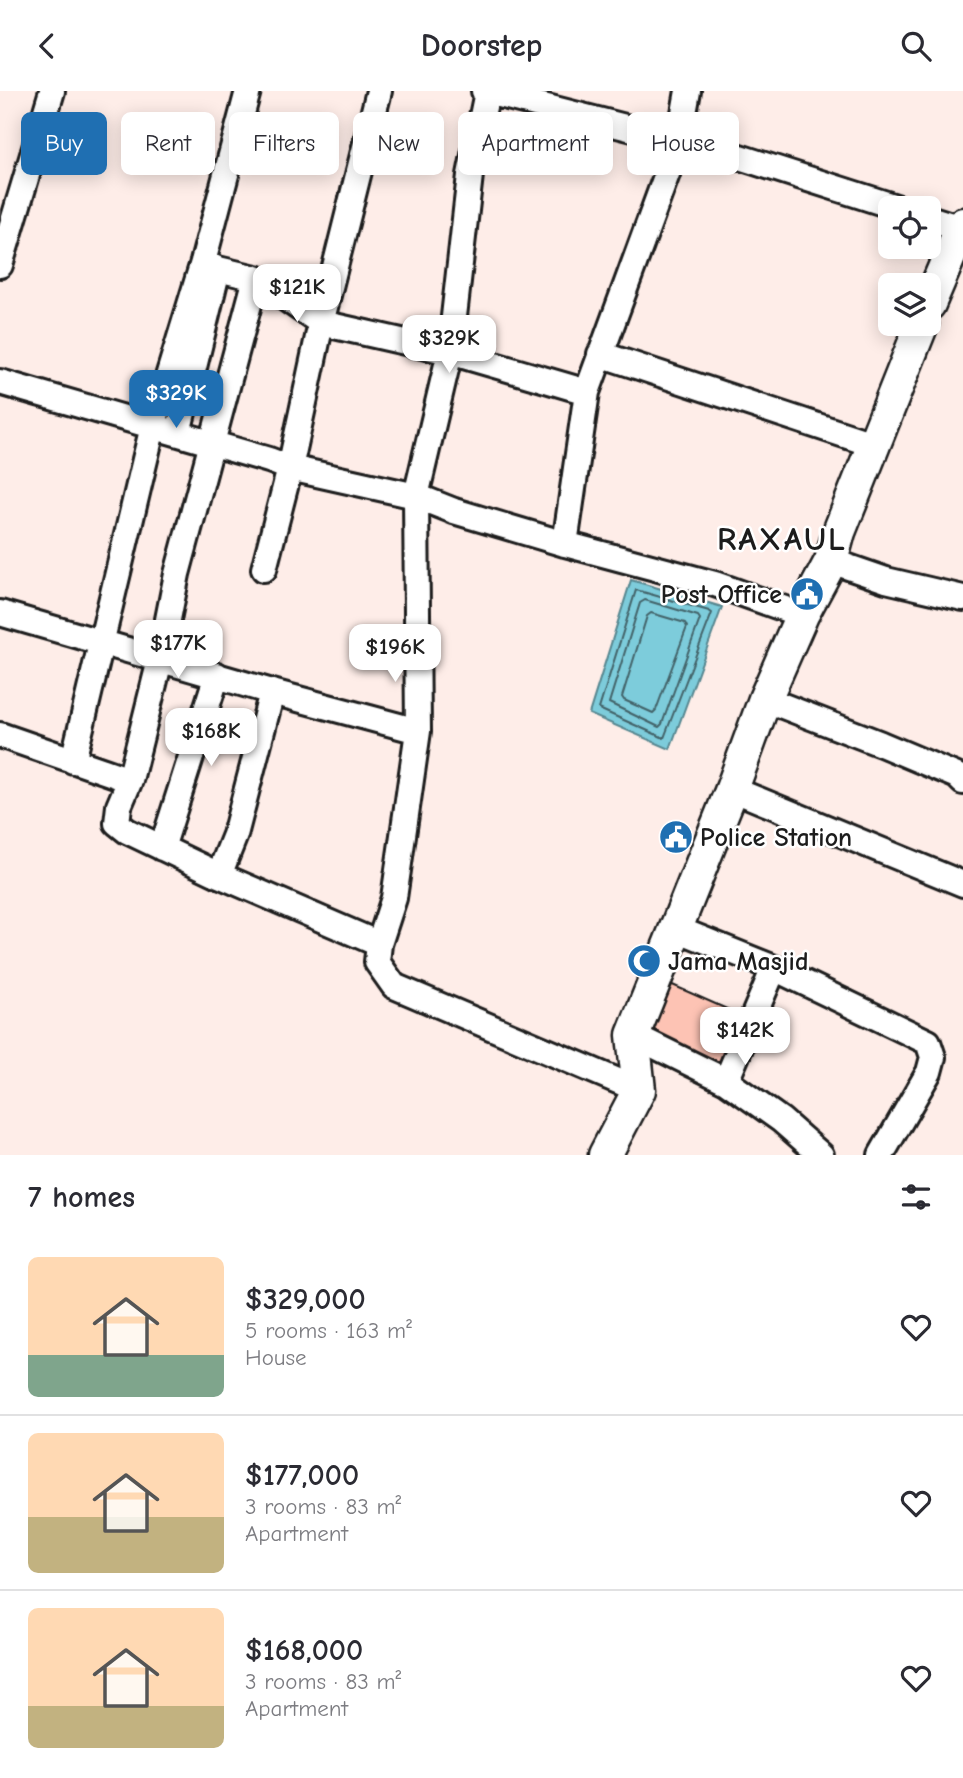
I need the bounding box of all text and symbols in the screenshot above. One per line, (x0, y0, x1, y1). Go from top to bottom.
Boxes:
icon: back (28, 27, 66, 65)
text: Doorstep (421, 27, 542, 64)
icon: search (897, 27, 935, 65)
chip: Buy (21, 112, 107, 175)
chip: Rent (121, 112, 215, 175)
chip: Filters (229, 112, 339, 175)
chip: New (353, 112, 444, 175)
chip: Apartment (458, 112, 613, 175)
chip: House (627, 112, 739, 175)
map controls (878, 196, 941, 336)
button: locate (878, 196, 941, 259)
pin: $121K (248, 265, 346, 324)
text: $121K (269, 273, 325, 300)
button: layers (878, 273, 941, 336)
pin: $329K (400, 315, 498, 375)
text: $329K (418, 324, 480, 351)
pin: $329K (127, 371, 225, 430)
text: $329K (145, 379, 207, 406)
district label: RAXAUL (717, 520, 847, 558)
public building icon: Post Office (788, 575, 826, 613)
place label: Post Office (661, 580, 782, 610)
pin: $177K (129, 621, 227, 680)
pin: $196K (346, 625, 444, 684)
text: $177K (150, 629, 206, 656)
text: $196K (365, 633, 425, 660)
pin: $168K (162, 709, 260, 768)
text: $168K (181, 717, 241, 744)
public building icon: Police Station (657, 818, 695, 856)
place label: Police Station (700, 823, 852, 853)
mosque icon: Jama Masjid (625, 942, 663, 980)
place label: Jama Masjid (668, 947, 809, 977)
pin: $142K (696, 1007, 794, 1067)
text: $142K (716, 1016, 774, 1043)
icon: filters (897, 1178, 935, 1216)
text: 7 homes (28, 1180, 135, 1215)
text: $329,000 (245, 1282, 366, 1317)
icon: home (84, 1285, 168, 1369)
icon: heart (897, 1308, 935, 1346)
text: 5 rooms · 163 m² (245, 1317, 412, 1344)
text: House (245, 1344, 307, 1371)
text: $177,000 (245, 1458, 359, 1493)
icon: home (84, 1461, 168, 1545)
icon: heart (897, 1484, 935, 1522)
text: 3 rooms · 83 m² (245, 1493, 401, 1520)
text: Apartment (245, 1520, 348, 1547)
text: $168,000 (245, 1633, 363, 1668)
icon: home (84, 1636, 168, 1720)
icon: heart (897, 1659, 935, 1697)
text: 3 rooms · 83 m² (245, 1668, 401, 1695)
text: Apartment (245, 1695, 348, 1722)

